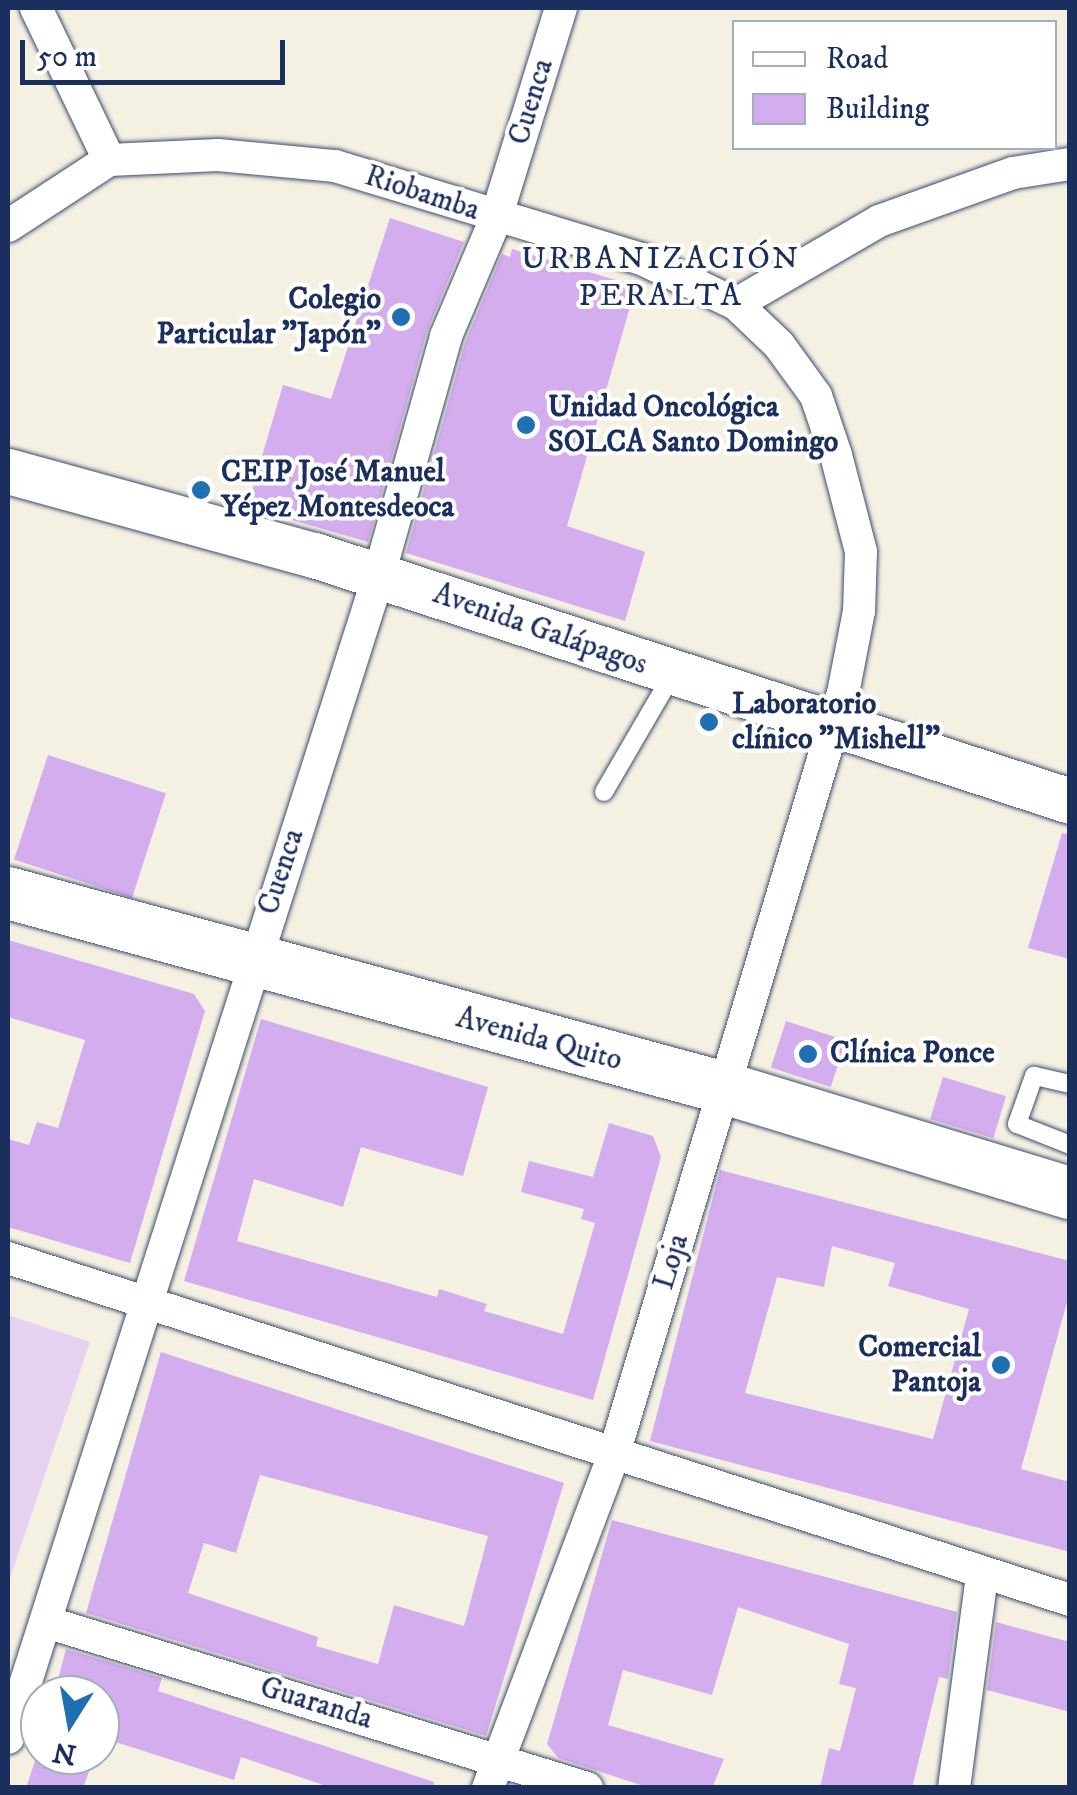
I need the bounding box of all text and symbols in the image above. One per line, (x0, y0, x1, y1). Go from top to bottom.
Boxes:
scale bar (25, 20, 290, 82)
legend (732, 20, 1057, 150)
text: 50 m (37, 39, 97, 76)
text: Road (826, 41, 888, 78)
street label: Cuenca (502, 55, 562, 149)
text: Building (826, 91, 929, 128)
street label: Riobamba (360, 159, 484, 229)
district label: URBANIZACIÓN PERALTA (521, 241, 801, 316)
place label: Colegio Particular "Japón" (157, 282, 381, 352)
marker: Colegio Particular "Japón" (390, 306, 412, 328)
place label: Unidad Oncológica SOLCA Santo Domingo (548, 390, 838, 460)
marker: Unidad Oncológica SOLCA Santo Domingo (513, 412, 539, 438)
place label: CEIP José Manuel Yépez Montesdeoca (221, 455, 454, 526)
marker: CEIP José Manuel Yépez Montesdeoca (190, 479, 212, 501)
street label: Avenida Galápagos (428, 576, 652, 684)
place label: Laboratorio clínico "Mishell" (732, 687, 940, 758)
marker: Laboratorio clínico "Mishell" (696, 709, 722, 735)
street label: Cuenca (251, 825, 313, 919)
street label: Avenida Quito (452, 1001, 626, 1079)
place label: Clínica Ponce (830, 1036, 995, 1072)
marker: Clínica Ponce (795, 1041, 821, 1067)
street label: Loja (647, 1230, 697, 1294)
place label: Comercial Pantoja (858, 1330, 981, 1400)
marker: Comercial Pantoja (990, 1354, 1012, 1376)
street label: Guaranda (256, 1670, 376, 1738)
north arrow (20, 1675, 120, 1775)
text: N (50, 1734, 79, 1772)

